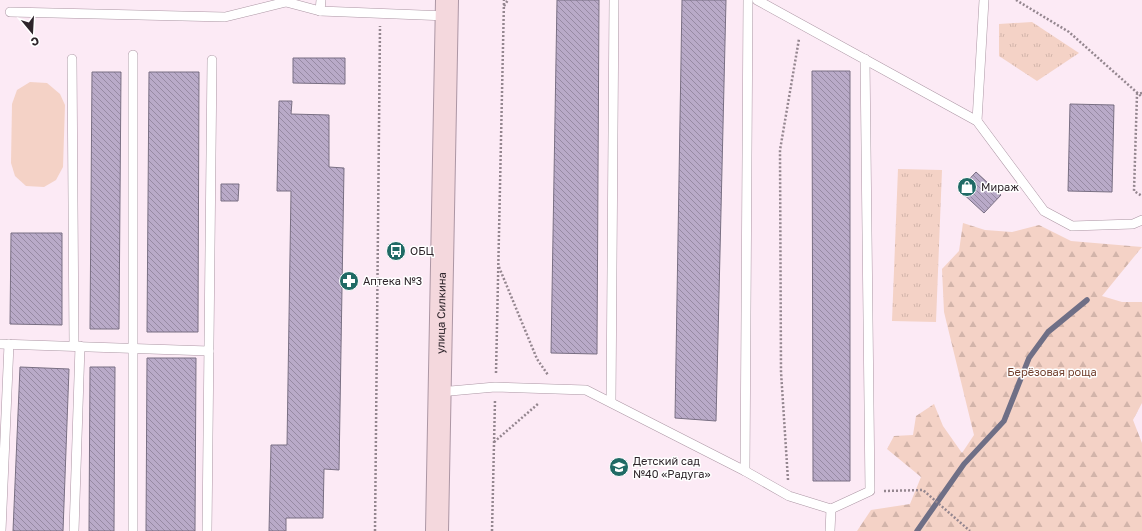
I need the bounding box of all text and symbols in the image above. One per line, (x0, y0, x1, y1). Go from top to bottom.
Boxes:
north arrow (12, 12, 52, 52)
text: С (29, 35, 41, 49)
shop icon: Мираж (956, 176, 978, 198)
place label: Мираж (981, 180, 1019, 193)
bus stop icon: ОБЦ (385, 240, 407, 262)
place label: ОБЦ (410, 244, 434, 257)
pharmacy icon: Аптека №3 (338, 270, 360, 292)
street label: улица Силкина (433, 272, 448, 354)
place label: Аптека №3 (363, 274, 422, 287)
park label: Берёзовая роща (1007, 365, 1097, 378)
place label: Детский сад №40 «Радуга» (633, 454, 711, 480)
school or university icon: Детский сад №40 «Радуга» (608, 456, 630, 478)

